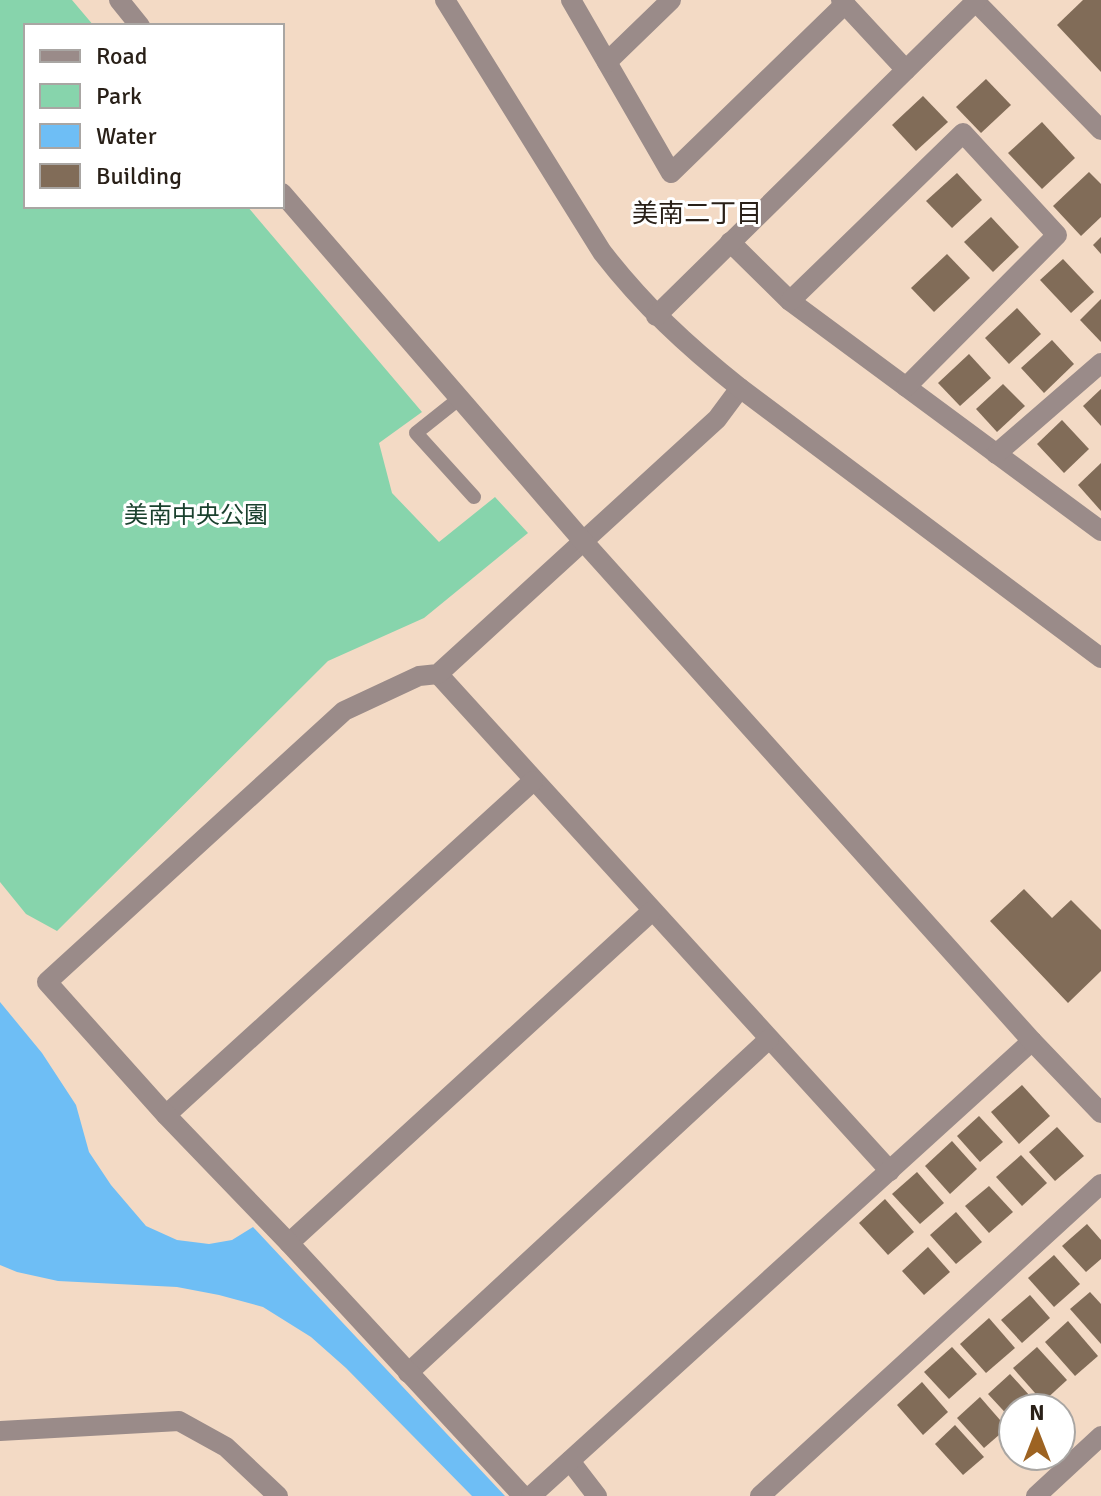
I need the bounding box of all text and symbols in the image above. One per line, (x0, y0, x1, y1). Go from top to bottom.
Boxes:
legend (24, 24, 284, 208)
text: Road (96, 41, 147, 71)
text: Park (96, 81, 142, 111)
text: Water (96, 121, 157, 151)
text: Building (96, 161, 182, 191)
district label: 美南二丁目 (632, 198, 762, 230)
park label: 美南中央公園 (124, 500, 268, 530)
north arrow (997, 1392, 1077, 1472)
text: N (1029, 1399, 1045, 1426)

